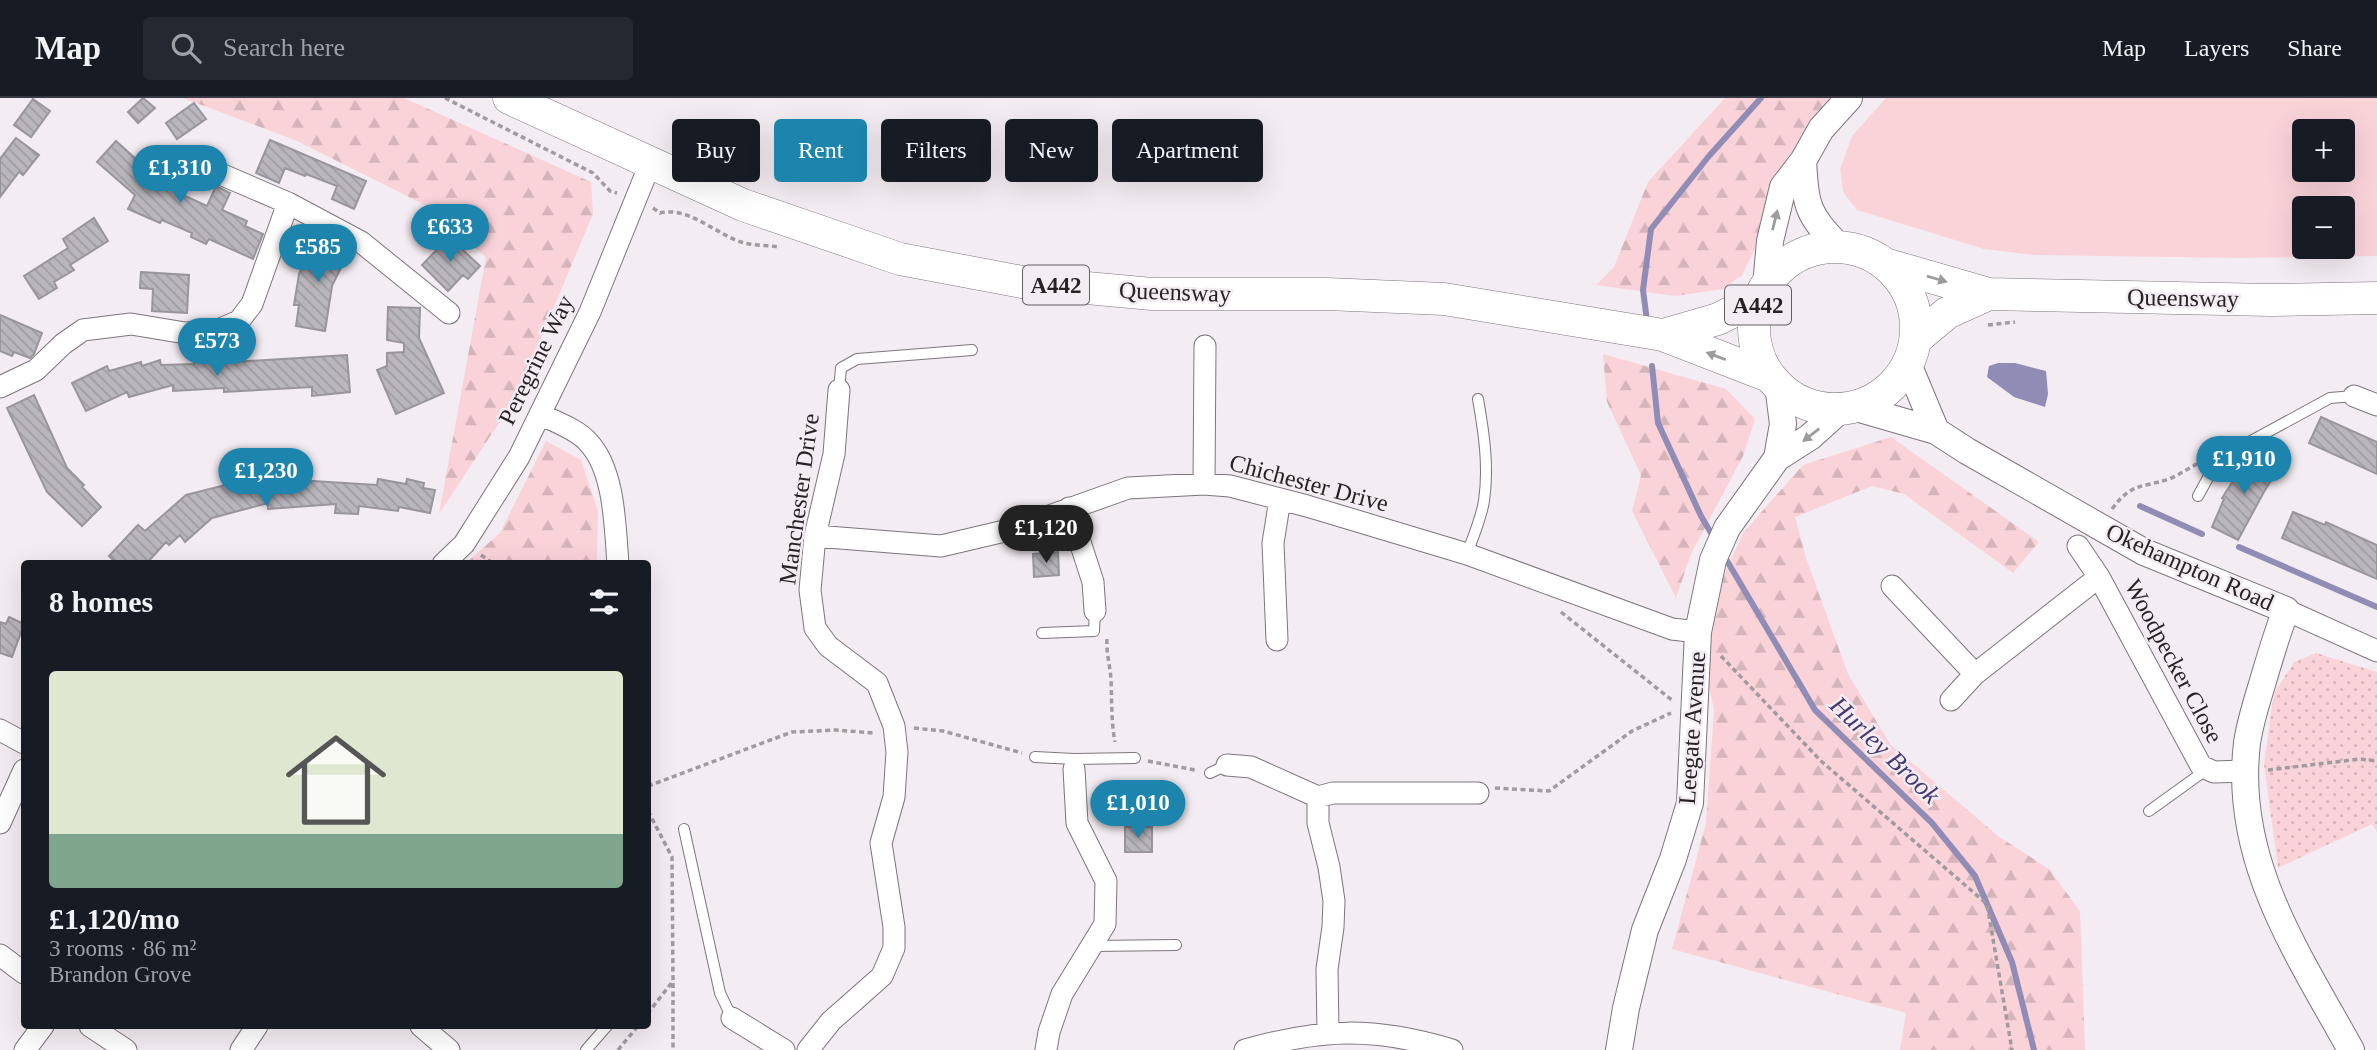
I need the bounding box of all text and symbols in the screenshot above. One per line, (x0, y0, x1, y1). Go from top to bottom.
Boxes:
search box (143, 17, 633, 80)
icon: search (167, 29, 205, 67)
text: Map (35, 30, 101, 66)
text: Search here (223, 33, 345, 62)
text: Map (2102, 35, 2146, 61)
text: Layers (2184, 35, 2249, 61)
text: Share (2287, 35, 2342, 61)
chip: Buy (672, 119, 760, 182)
chip: Rent (774, 119, 867, 182)
chip: Filters (881, 119, 991, 182)
chip: New (1005, 119, 1098, 182)
chip: Apartment (1112, 119, 1263, 182)
map controls (2292, 119, 2355, 259)
button: + (2292, 119, 2355, 182)
pin: £1,310 (123, 146, 237, 205)
text: £1,310 (148, 155, 212, 180)
button: − (2292, 196, 2355, 259)
pin: £633 (409, 204, 491, 264)
one-way arrow (1770, 209, 1781, 231)
text: £633 (427, 214, 473, 239)
pin: £585 (277, 225, 359, 284)
text: £585 (295, 234, 341, 259)
road number: A442 (1023, 266, 1089, 304)
one-way arrow (1926, 274, 1948, 285)
street label: Queensway (1119, 277, 1231, 307)
street label: Queensway (2127, 284, 2239, 312)
road number: A442 (1725, 286, 1791, 325)
street label: Peregrine Way (493, 291, 579, 429)
pin: £573 (176, 318, 258, 378)
text: £573 (194, 328, 240, 353)
one-way arrow (1705, 351, 1726, 362)
street label: Manchester Drive (774, 412, 824, 586)
one-way arrow (1802, 428, 1820, 443)
pin: £1,910 (2187, 436, 2301, 496)
text: £1,910 (2212, 446, 2276, 471)
pin: £1,230 (209, 448, 323, 508)
street label: Chichester Drive (1227, 449, 1391, 517)
text: £1,230 (234, 458, 298, 483)
pin: £1,120 (989, 505, 1103, 565)
text: £1,120 (1014, 515, 1078, 540)
street label: Okehampton Road (2102, 518, 2278, 616)
street label: Woodpecker Close (2120, 575, 2228, 747)
icon: filters (585, 583, 623, 621)
text: 8 homes (49, 585, 153, 618)
street label: Leegate Avenue (1674, 651, 1710, 805)
water label: Hurley Brook (1823, 690, 1946, 810)
icon: home (273, 717, 399, 843)
pin: £1,010 (1081, 780, 1195, 840)
text: £1,010 (1106, 790, 1170, 815)
text: £1,120/mo (49, 902, 180, 935)
text: 3 rooms · 86 m² (49, 936, 196, 961)
text: Brandon Grove (49, 962, 191, 987)

